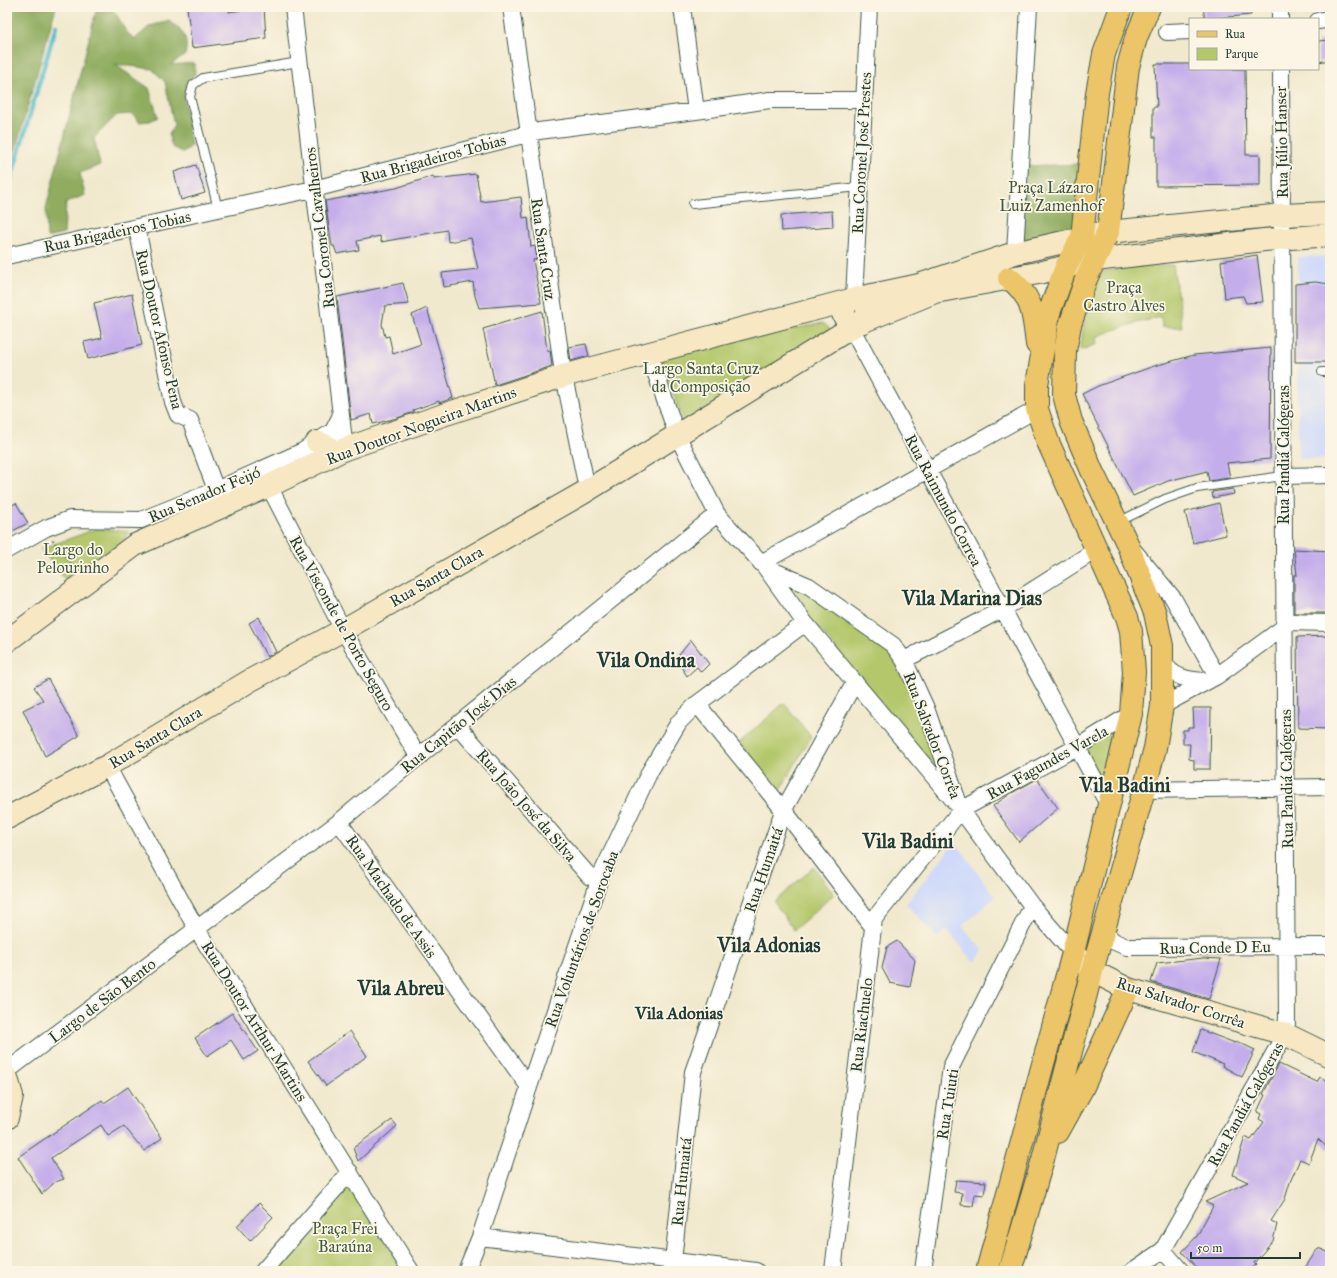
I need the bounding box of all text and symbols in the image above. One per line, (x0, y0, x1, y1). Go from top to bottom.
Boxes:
legend (1189, 18, 1319, 70)
text: Rua (1225, 27, 1246, 41)
text: Parque (1225, 47, 1258, 62)
street label: Rua Coronel José Prestes (848, 71, 876, 234)
street label: Rua Júlio Hanser (1271, 86, 1293, 198)
street label: Rua Brigadeiros Tobias (358, 130, 508, 188)
street label: Rua Coronel Cavalheiros (300, 146, 339, 310)
park label: Praça Lázaro Luiz Zamenhof (999, 178, 1105, 215)
street label: Rua Santa Cruz (527, 197, 560, 302)
street label: Rua Brigadeiros Tobias (42, 207, 193, 257)
street label: Rua Doutor Afonso Pena (132, 247, 187, 411)
park label: Praça Castro Alves (1083, 278, 1165, 315)
park label: Largo Santa Cruz da Composição (643, 359, 760, 396)
street label: Rua Doutor Nogueira Martins (323, 382, 519, 470)
street label: Rua Pandiá Calógeras (1274, 385, 1294, 525)
street label: Rua Raimundo Correa (901, 431, 987, 570)
street label: Rua Senador Feijó (145, 462, 263, 527)
street label: Rua Visconde de Porto Seguro (285, 532, 398, 715)
park label: Largo do Pelourinho (37, 540, 109, 577)
street label: Rua Santa Clara (386, 542, 487, 611)
district label: Vila Marina Dias (901, 586, 1043, 610)
district label: Vila Ondina (596, 648, 696, 672)
street label: Rua Salvador Corrêa (900, 669, 966, 801)
street label: Rua Capitão José Dias (396, 672, 521, 778)
street label: Rua Santa Clara (105, 702, 205, 773)
street label: Rua Pandiá Calógeras (1276, 709, 1298, 849)
street label: Rua Fagundes Varela (983, 721, 1112, 805)
street label: Rua João José da Silva (472, 745, 581, 866)
district label: Vila Badini (1078, 773, 1171, 797)
street label: Rua Humaitá (740, 825, 787, 915)
district label: Vila Badini (861, 829, 954, 853)
street label: Rua Machado de Assis (342, 831, 441, 962)
street label: Rua Voluntários de Sorocaba (541, 848, 622, 1030)
district label: Vila Adonias (716, 933, 821, 957)
street label: Rua Conde D Eu (1159, 937, 1272, 958)
street label: Rua Doutor Arthur Martins (197, 938, 312, 1105)
street label: Largo de São Bento (45, 954, 160, 1048)
street label: Rua Salvador Corrêa (1114, 973, 1248, 1032)
district label: Vila Abreu (356, 976, 445, 1000)
street label: Rua Riachuelo (846, 977, 877, 1074)
district label: Vila Adonias (634, 1003, 723, 1024)
street label: Rua Pandiá Calógeras (1203, 1038, 1289, 1170)
street label: Rua Tuiuti (932, 1066, 963, 1141)
street label: Rua Humaitá (667, 1137, 696, 1227)
park label: Praça Frei Baraúna (312, 1219, 379, 1256)
scale bar (1191, 1234, 1300, 1260)
text: 50 m (1197, 1241, 1222, 1255)

